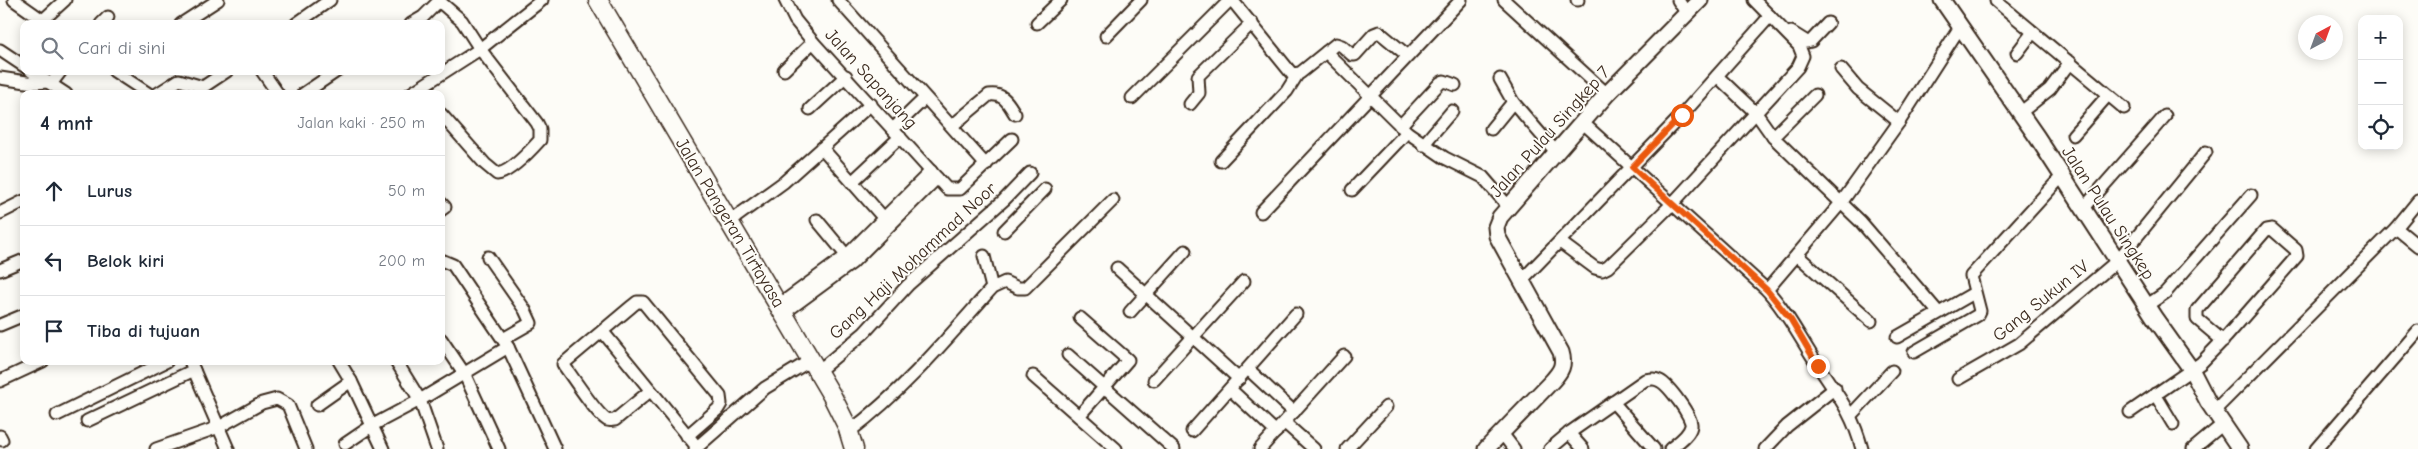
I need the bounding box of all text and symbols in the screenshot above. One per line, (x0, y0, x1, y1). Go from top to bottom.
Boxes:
north arrow (2298, 15, 2343, 60)
map controls (2358, 15, 2403, 150)
button: + (2358, 15, 2403, 60)
search box (20, 20, 445, 75)
street label: Jalan Sapanjang (820, 24, 922, 134)
icon: search (38, 34, 66, 62)
text: Cari di sini (78, 37, 165, 59)
button: − (2358, 60, 2403, 105)
street label: Jalan Pulau Singkep 7 (1486, 62, 1615, 202)
route start (1671, 104, 1694, 127)
button: locate (2358, 105, 2403, 150)
text: 4 mnt (40, 111, 92, 135)
text: Jalan kaki · 250 m (298, 114, 425, 132)
street label: Jalan Pangeran Tirtayasa (671, 134, 789, 312)
street label: Jalan Pulau Singkep (2057, 142, 2159, 284)
icon: ahead (40, 177, 68, 205)
street label: Gang Haji Mohammad Noor (825, 178, 1001, 344)
text: Lurus (87, 180, 132, 202)
text: 50 m (388, 182, 425, 200)
icon: left (40, 247, 68, 275)
text: Belok kiri (87, 250, 164, 272)
text: 200 m (379, 252, 425, 270)
street label: Gang Sukun IV (1989, 256, 2093, 346)
icon: arrive (40, 317, 68, 345)
text: Tiba di tujuan (87, 320, 200, 342)
route end (1807, 355, 1830, 378)

